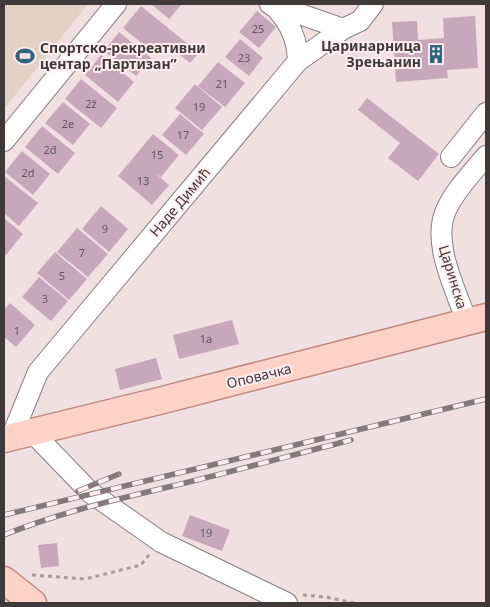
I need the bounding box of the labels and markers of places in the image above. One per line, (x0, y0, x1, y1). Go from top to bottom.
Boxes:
place label: Царинарница Зрењанин (321, 36, 421, 71)
place label: Спортско-рекреативни центар „Партизан” (40, 38, 206, 73)
building icon: Царинарница Зрењанин (425, 43, 447, 65)
sports icon: Спортско-рекреативни центар „Партизан” (14, 45, 36, 67)

